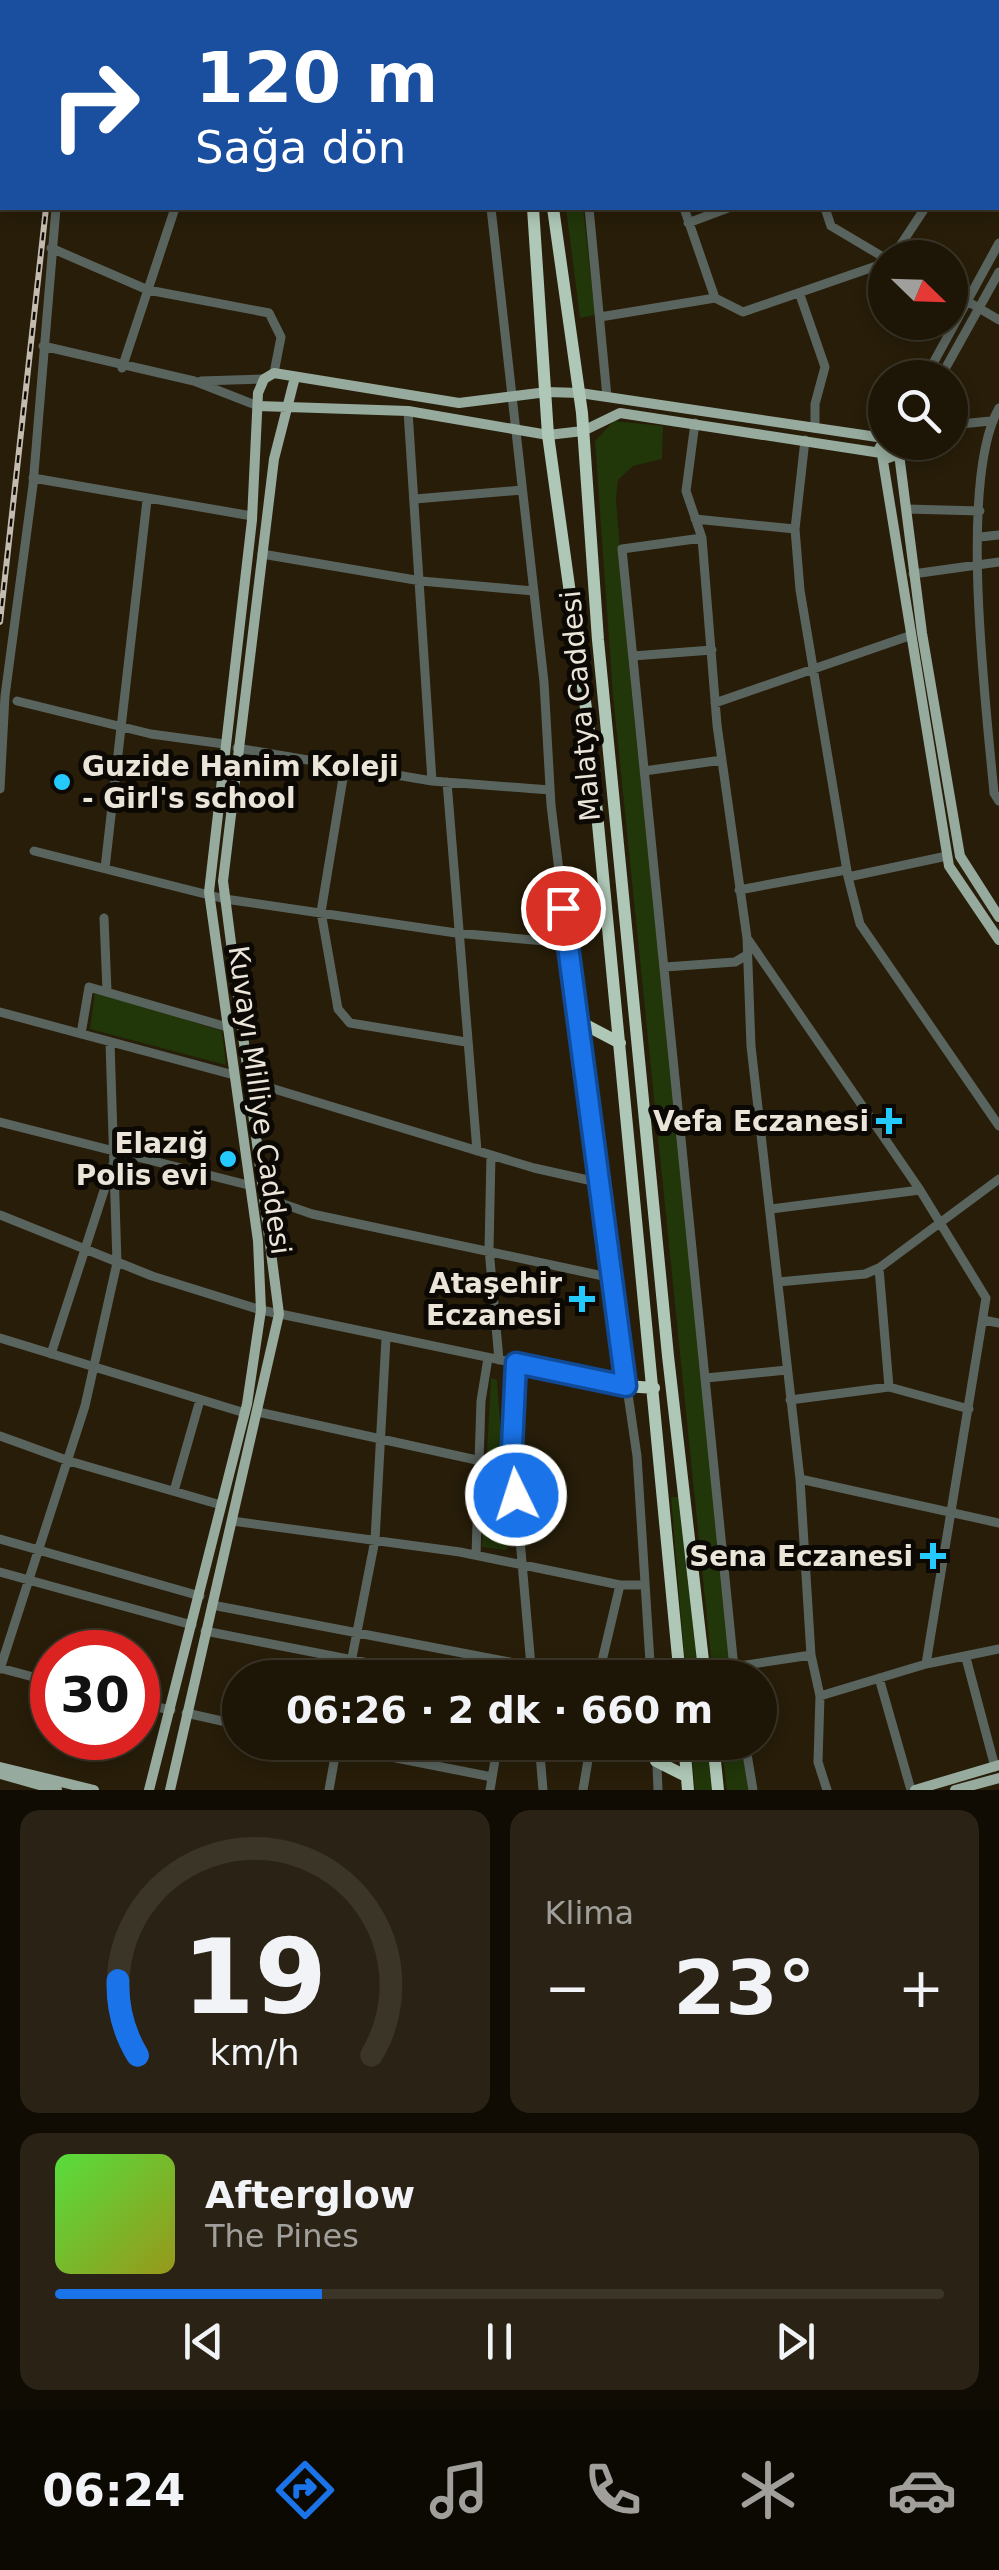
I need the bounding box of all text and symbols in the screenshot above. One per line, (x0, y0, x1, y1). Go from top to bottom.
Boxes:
text: 120 m (195, 37, 438, 119)
icon: right (30, 40, 160, 170)
text: Sağa dön (195, 121, 406, 174)
north arrow (868, 240, 968, 340)
map controls (868, 240, 968, 460)
button: search (868, 360, 968, 460)
street label: Malatya Caddesi (554, 589, 607, 823)
place label: Guzide Hanim Koleji - Girl's school (82, 750, 399, 815)
marker: Guzide Hanim Koleji - Girl's school (51, 771, 73, 793)
pin (521, 866, 606, 951)
icon: arrive (536, 881, 591, 936)
street label: Kuvayı Milliye Caddesi (221, 944, 298, 1257)
place label: Vefa Eczanesi (653, 1105, 869, 1138)
marker: Vefa Eczanesi (878, 1110, 900, 1132)
place label: Elazığ Polis evi (76, 1127, 208, 1192)
marker: Elazığ Polis evi (217, 1148, 239, 1170)
place label: Ataşehir Eczanesi (426, 1267, 562, 1332)
marker: Ataşehir Eczanesi (571, 1288, 593, 1310)
position arrow (464, 1443, 568, 1547)
place label: Sena Eczanesi (689, 1540, 913, 1573)
marker: Sena Eczanesi (922, 1545, 944, 1567)
speed limit sign: 30 (30, 1630, 160, 1760)
text: 06:26 · 2 dk · 660 m (286, 1688, 713, 1732)
text: Klima (545, 1894, 634, 1932)
text: 19 (182, 1916, 327, 2038)
text: 23° (673, 1944, 815, 2032)
text: − (545, 1956, 591, 2020)
text: + (898, 1956, 944, 2020)
text: km/h (210, 2032, 300, 2073)
text: Afterglow (205, 2173, 415, 2217)
text: The Pines (205, 2217, 359, 2255)
icon: previous (176, 2314, 231, 2369)
icon: pause (472, 2314, 527, 2369)
icon: next (768, 2314, 823, 2369)
icon: directions (270, 2455, 340, 2525)
icon: music (424, 2455, 494, 2525)
icon: phone (578, 2455, 648, 2525)
icon: climate (733, 2455, 803, 2525)
icon: car (887, 2455, 957, 2525)
text: 06:24 (42, 2464, 185, 2517)

